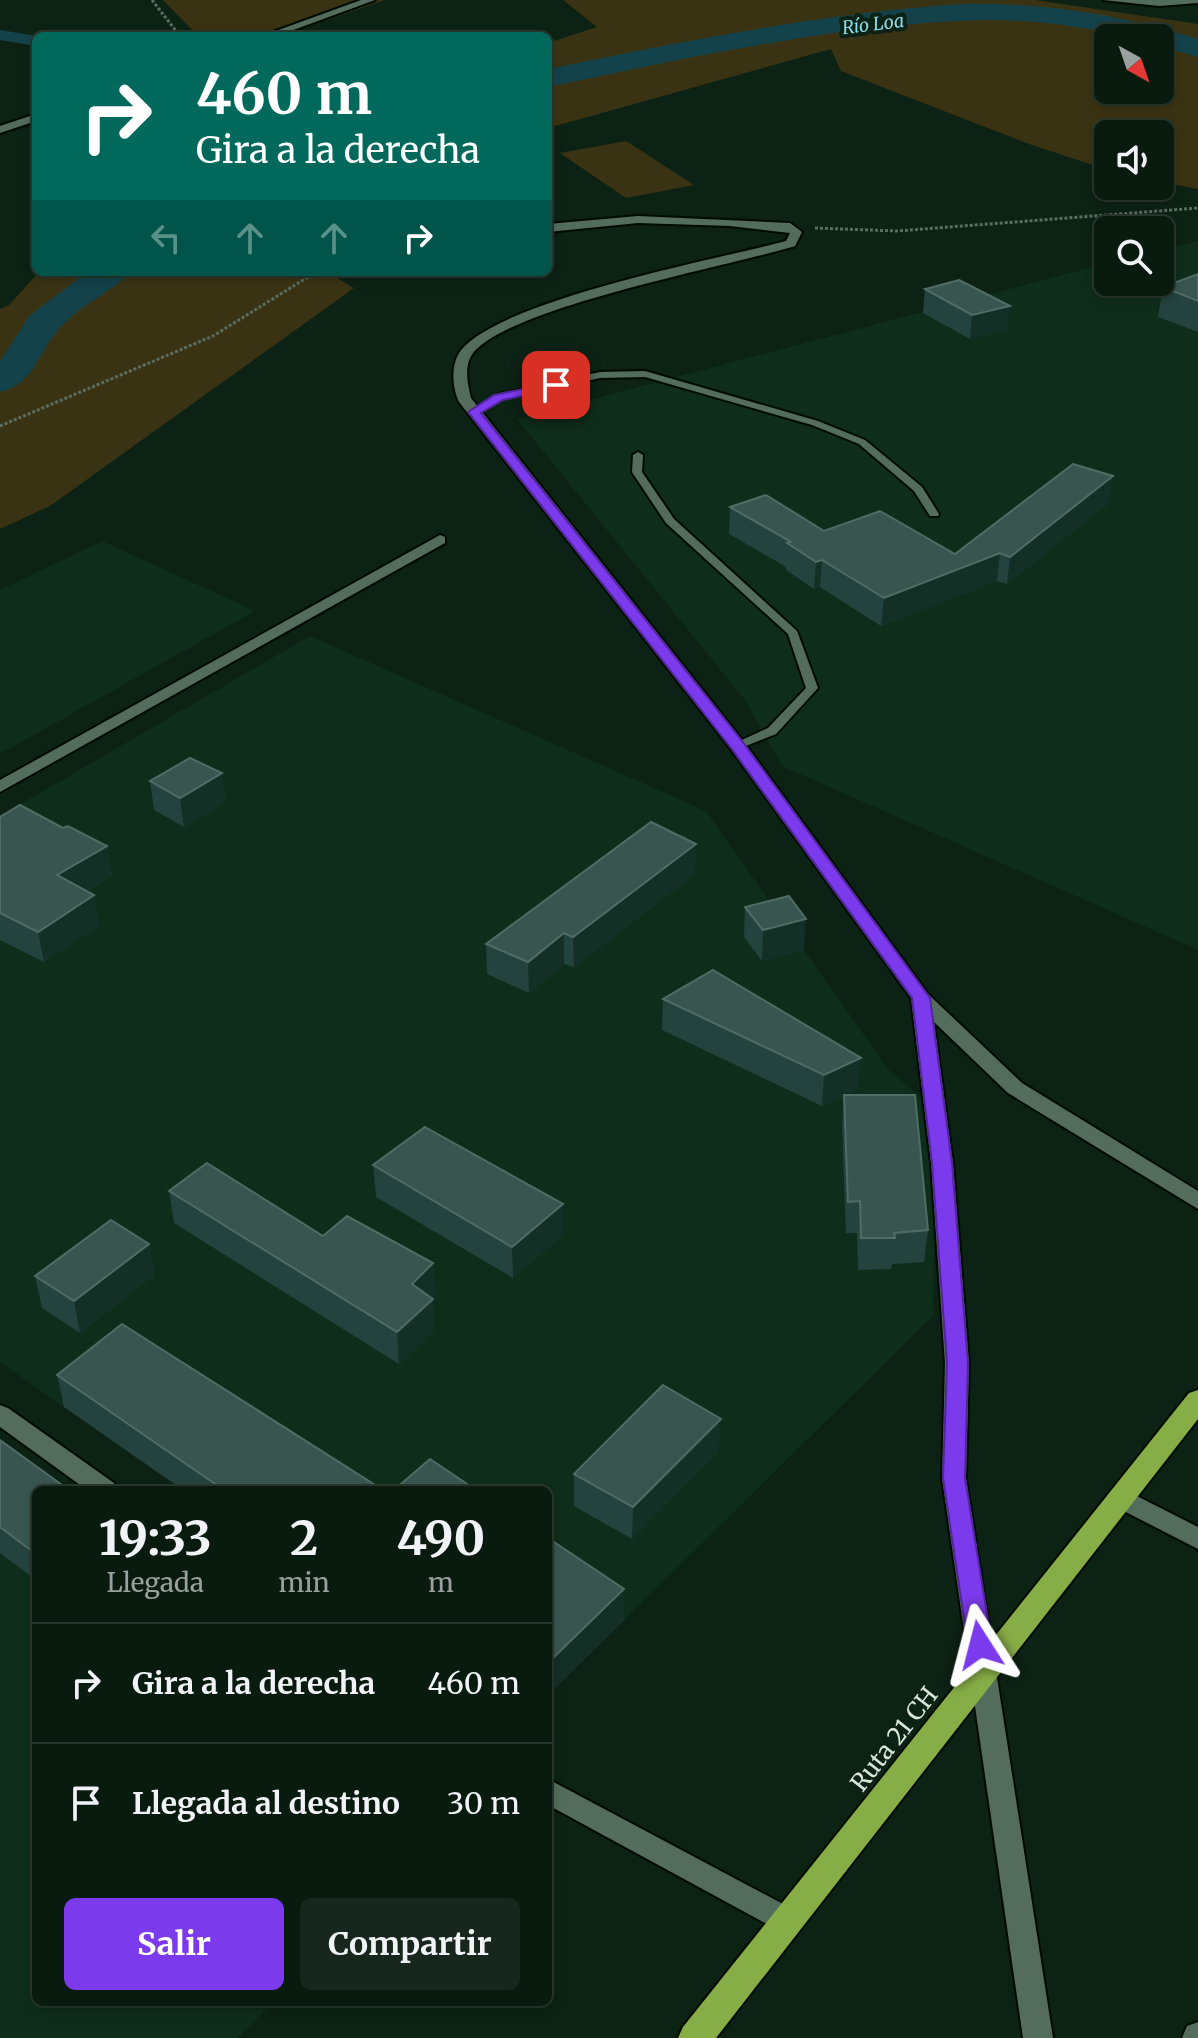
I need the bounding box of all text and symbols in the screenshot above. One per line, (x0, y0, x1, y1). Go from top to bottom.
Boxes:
water label: Río Loa (841, 9, 905, 39)
north arrow (1094, 24, 1174, 104)
map controls (1094, 24, 1174, 296)
text: 460 m (196, 59, 372, 129)
icon: right (64, 64, 168, 168)
button: sound (1094, 120, 1174, 200)
text: Gira a la derecha (196, 128, 480, 173)
icon: left (144, 216, 188, 260)
icon: ahead (228, 216, 272, 260)
icon: ahead (312, 216, 356, 260)
icon: right (396, 216, 440, 260)
button: search (1094, 216, 1174, 296)
pin (522, 351, 590, 419)
icon: arrive (534, 363, 578, 407)
text: 19:33 (99, 1508, 212, 1568)
text: 2 (290, 1508, 318, 1568)
text: 490 (396, 1508, 485, 1568)
text: Llegada (106, 1566, 204, 1599)
text: min (278, 1566, 330, 1599)
text: m (428, 1566, 454, 1599)
position arrow (938, 1603, 1022, 1687)
icon: right (64, 1661, 108, 1705)
text: Gira a la derecha (132, 1664, 375, 1702)
text: 460 m (427, 1664, 520, 1702)
street label: Ruta 21 CH (844, 1681, 944, 1797)
icon: arrive (64, 1781, 108, 1825)
text: Llegada al destino (132, 1784, 400, 1822)
text: 30 m (447, 1784, 520, 1822)
button: Salir (64, 1898, 284, 1990)
button: Compartir (300, 1898, 520, 1990)

